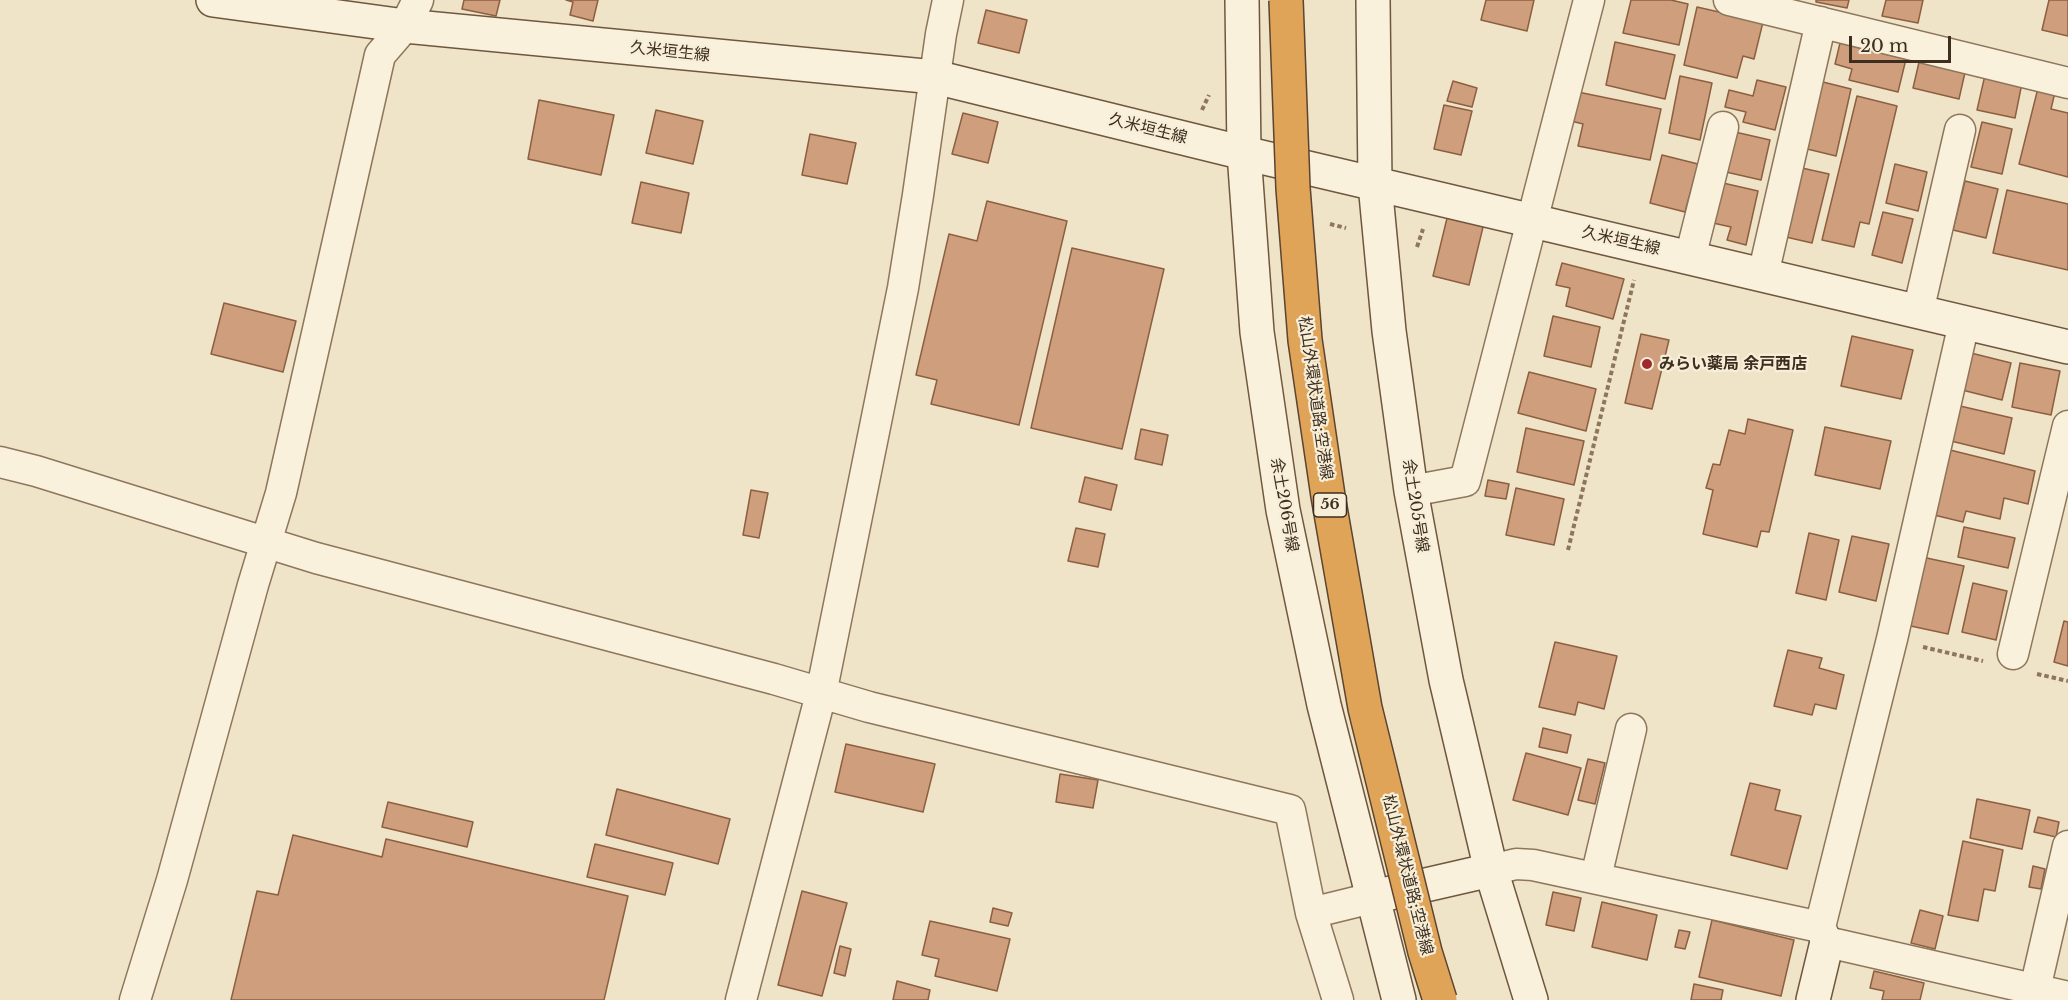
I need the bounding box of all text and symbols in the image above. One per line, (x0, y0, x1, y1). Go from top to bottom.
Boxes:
scale bar (1852, 24, 1954, 62)
text: 20 m (1860, 35, 1908, 57)
street label: 久米垣生線 (629, 38, 711, 66)
street label: 久米垣生線 (1107, 110, 1189, 148)
street label: 久米垣生線 (1580, 223, 1662, 259)
street label: 松山外環状道路;空港線 (1294, 315, 1336, 481)
place label: みらい薬局 余戸西店 (1659, 354, 1807, 374)
marker: みらい薬局 余戸西店 (1640, 357, 1654, 371)
street label: 余土206号線 (1266, 456, 1302, 554)
street label: 余土205号線 (1398, 458, 1432, 554)
road number: 56 (1314, 493, 1346, 517)
street label: 松山外環状道路;空港線 (1378, 793, 1436, 957)

